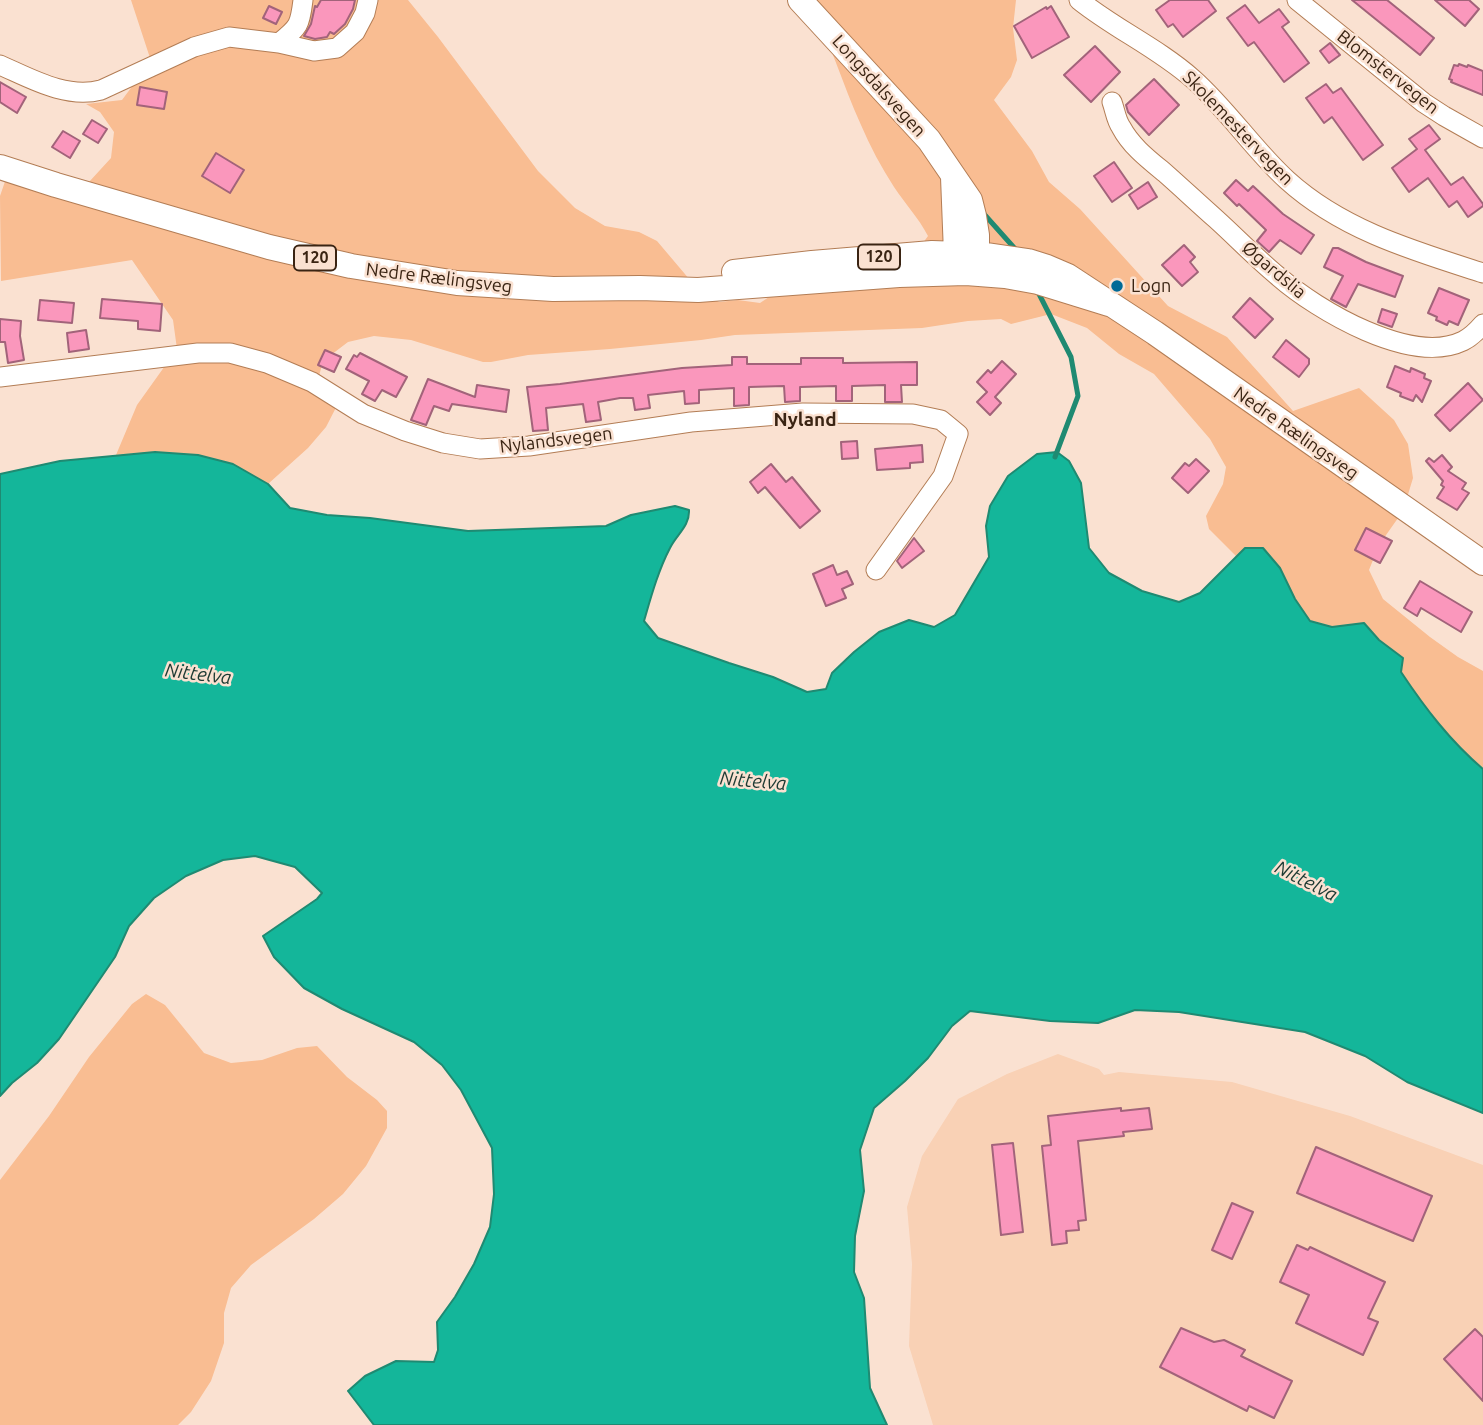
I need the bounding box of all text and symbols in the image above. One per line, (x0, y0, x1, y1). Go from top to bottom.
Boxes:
street label: Blomstervegen (1333, 25, 1443, 119)
street label: Longsdalsvegen (828, 31, 930, 141)
street label: Skolemestervegen (1178, 67, 1298, 189)
street label: Øgardslia (1238, 237, 1310, 303)
road number: 120 (858, 244, 900, 270)
road number: 120 (294, 246, 336, 270)
street label: Nedre Rælingsveg (365, 258, 513, 298)
place label: Logn (1131, 275, 1171, 297)
marker: Logn (1109, 278, 1125, 294)
street label: Nedre Rælingsveg (1229, 382, 1363, 484)
district label: Nyland (773, 409, 837, 431)
street label: Nylandsvegen (498, 422, 614, 458)
water label: Nittelva (164, 659, 232, 689)
water label: Nittelva (719, 767, 787, 795)
water label: Nittelva (1271, 856, 1341, 906)

